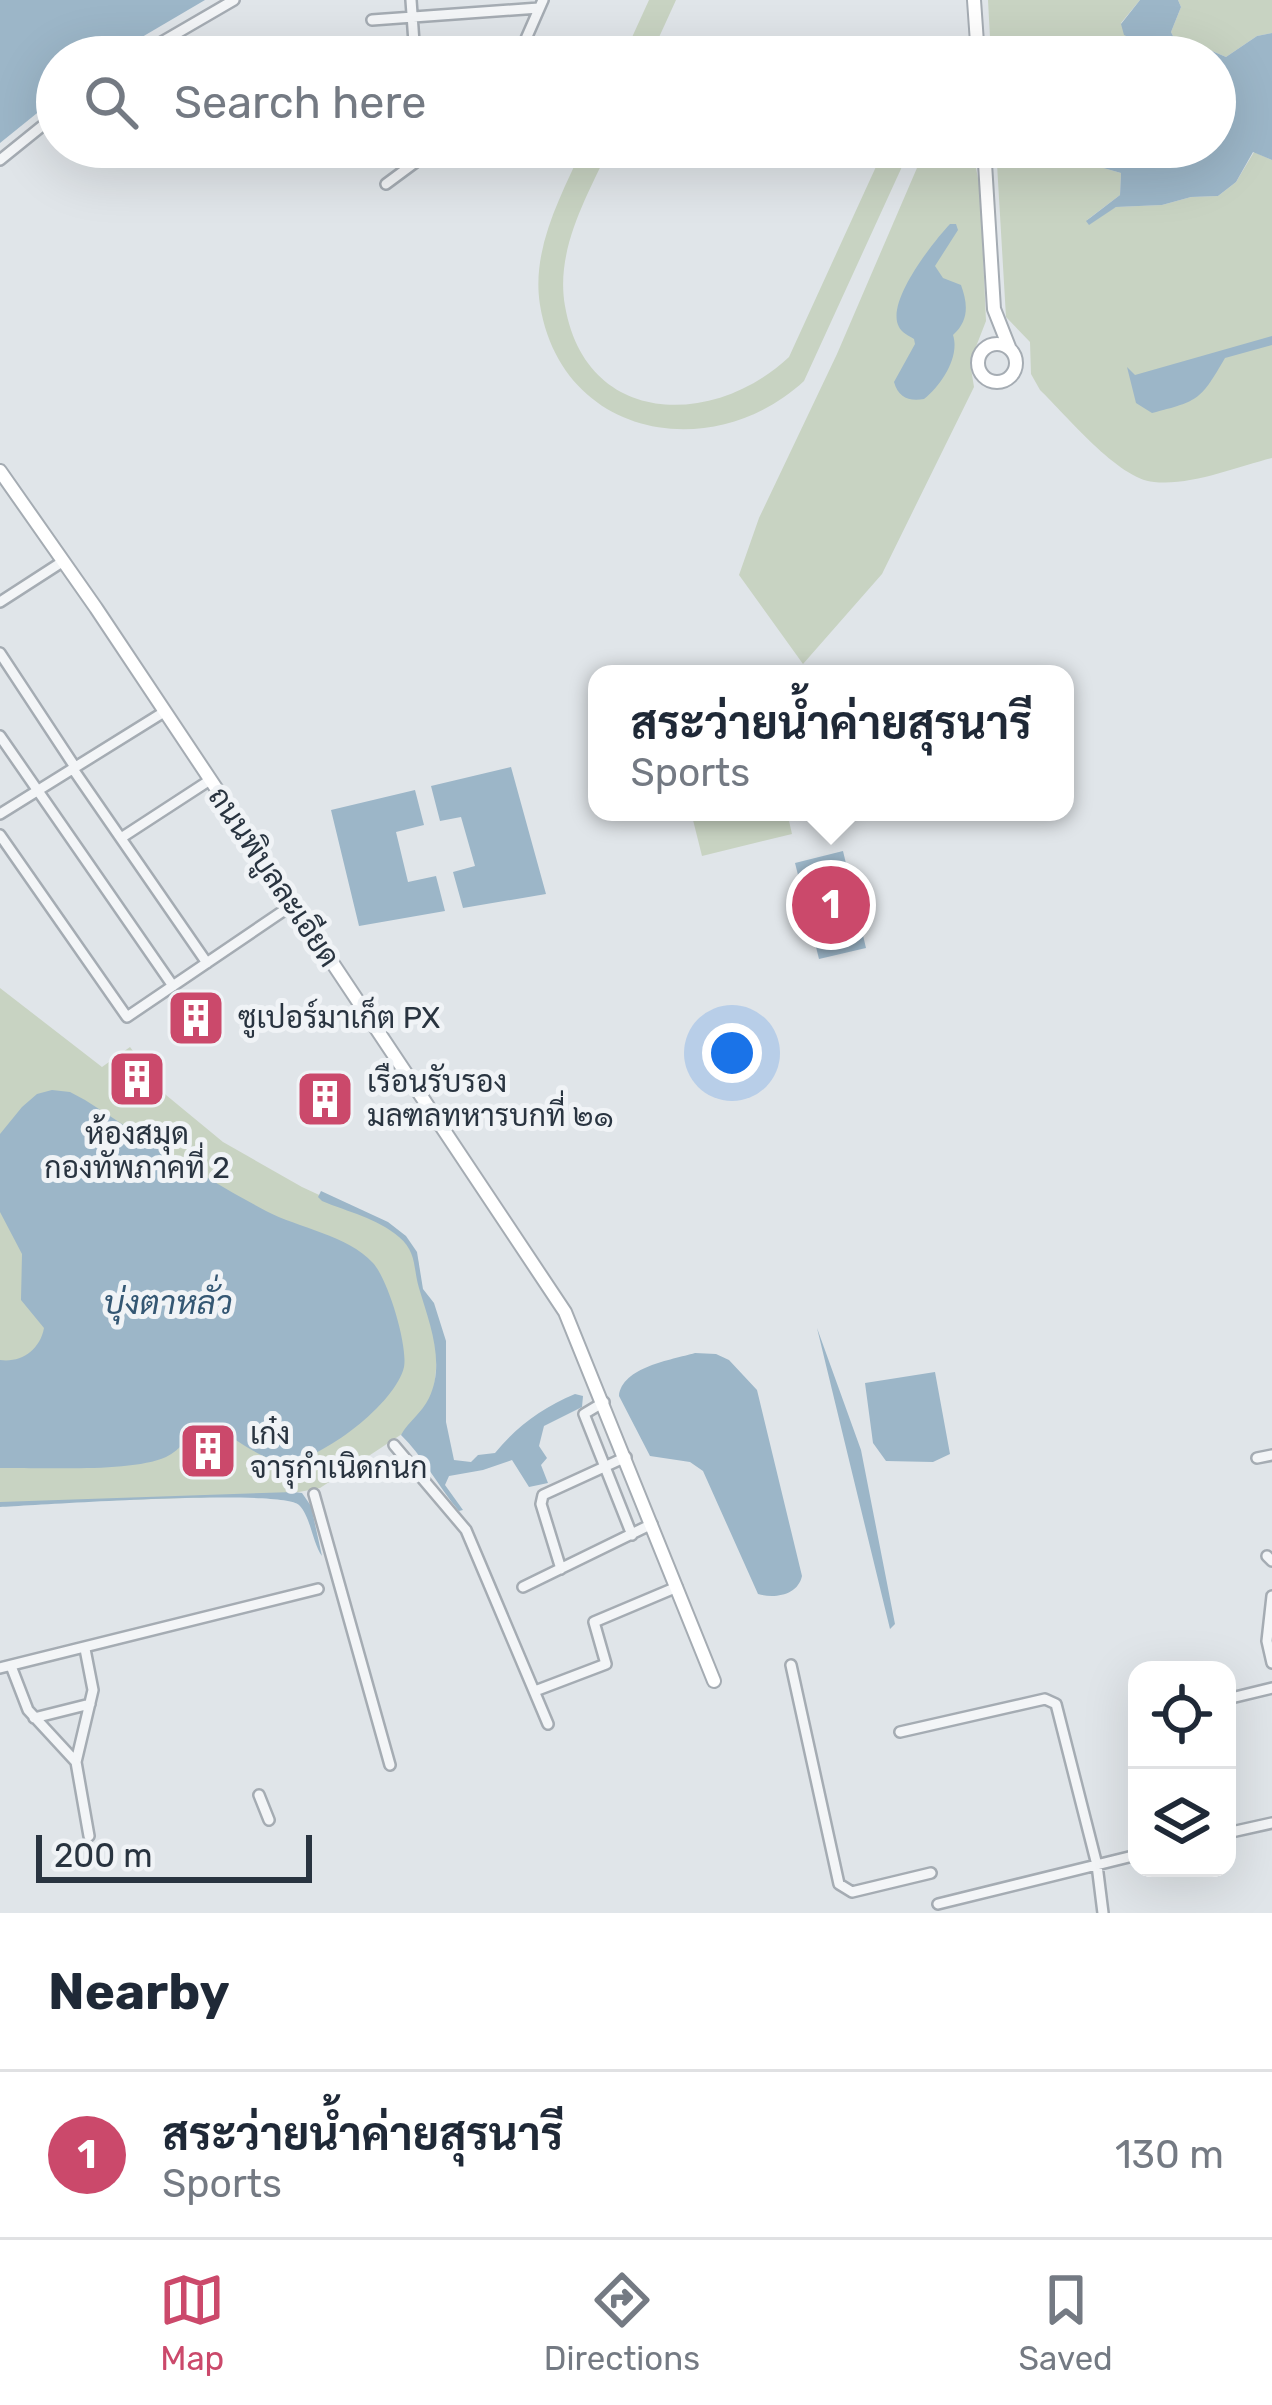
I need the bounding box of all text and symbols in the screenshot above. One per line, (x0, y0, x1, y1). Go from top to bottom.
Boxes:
search box (36, 36, 1236, 168)
icon: search (78, 69, 144, 135)
text: Search here (174, 76, 426, 129)
popup (588, 665, 1074, 821)
text: สระว่ายนํ้าค่ายสุรนารี (630, 697, 1032, 750)
text: Sports (630, 750, 750, 796)
street label: ถนนพิบูลละเอียด (199, 780, 348, 975)
pin: 1 (792, 860, 870, 950)
building icon: ซูเปอร์มาเก็ต PX (165, 987, 227, 1049)
place label: ซูเปอร์มาเก็ต PX (238, 996, 440, 1038)
your location (702, 1023, 762, 1083)
building icon: ห้องสมุด กองทัพภาคที่ 2 (106, 1048, 168, 1110)
place label: เรือนรับรอง มลฑลทหารบกที่ ๒๑ (367, 1063, 614, 1134)
building icon: เรือนรับรอง มลฑลทหารบกที่ ๒๑ (294, 1068, 356, 1130)
place label: ห้องสมุด กองทัพภาคที่ 2 (44, 1113, 230, 1186)
water label: บุ่งตาหลั่ว (103, 1274, 233, 1325)
place label: เก๋ง จารุกำเนิดกนก (250, 1416, 427, 1489)
building icon: เก๋ง จารุกำเนิดกนก (177, 1420, 239, 1482)
map controls (1128, 1661, 1236, 1877)
button: locate (1128, 1661, 1236, 1769)
button: layers (1128, 1769, 1236, 1877)
scale bar (36, 1829, 312, 1882)
text: 200 m (54, 1836, 153, 1875)
text: Nearby (48, 1961, 230, 2022)
text: สระว่ายนํ้าค่ายสุรนารี (162, 2108, 563, 2161)
text: 1 (77, 2132, 97, 2178)
text: 130 m (1115, 2132, 1224, 2178)
text: Sports (162, 2161, 282, 2207)
tab: Map (159, 2267, 225, 2378)
tab: Directions (544, 2267, 700, 2378)
tab: Saved (1019, 2267, 1113, 2378)

